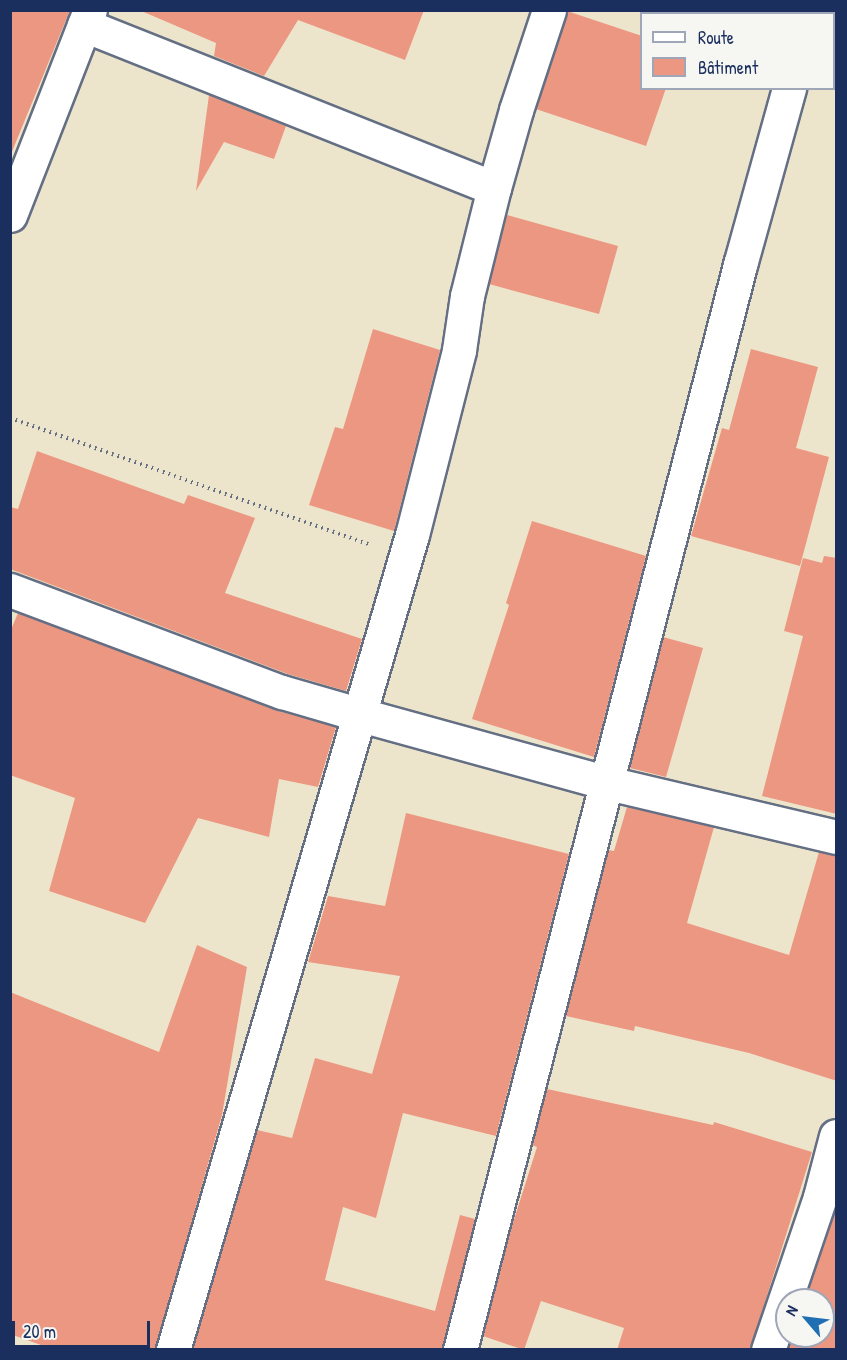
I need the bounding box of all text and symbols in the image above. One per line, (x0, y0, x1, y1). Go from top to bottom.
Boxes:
legend (640, 12, 835, 90)
text: Route (698, 25, 734, 50)
text: Bâtiment (698, 55, 758, 80)
north arrow (775, 1288, 835, 1348)
text: N (779, 1302, 803, 1319)
scale bar (15, 1309, 153, 1347)
text: 20 m (23, 1319, 56, 1344)

